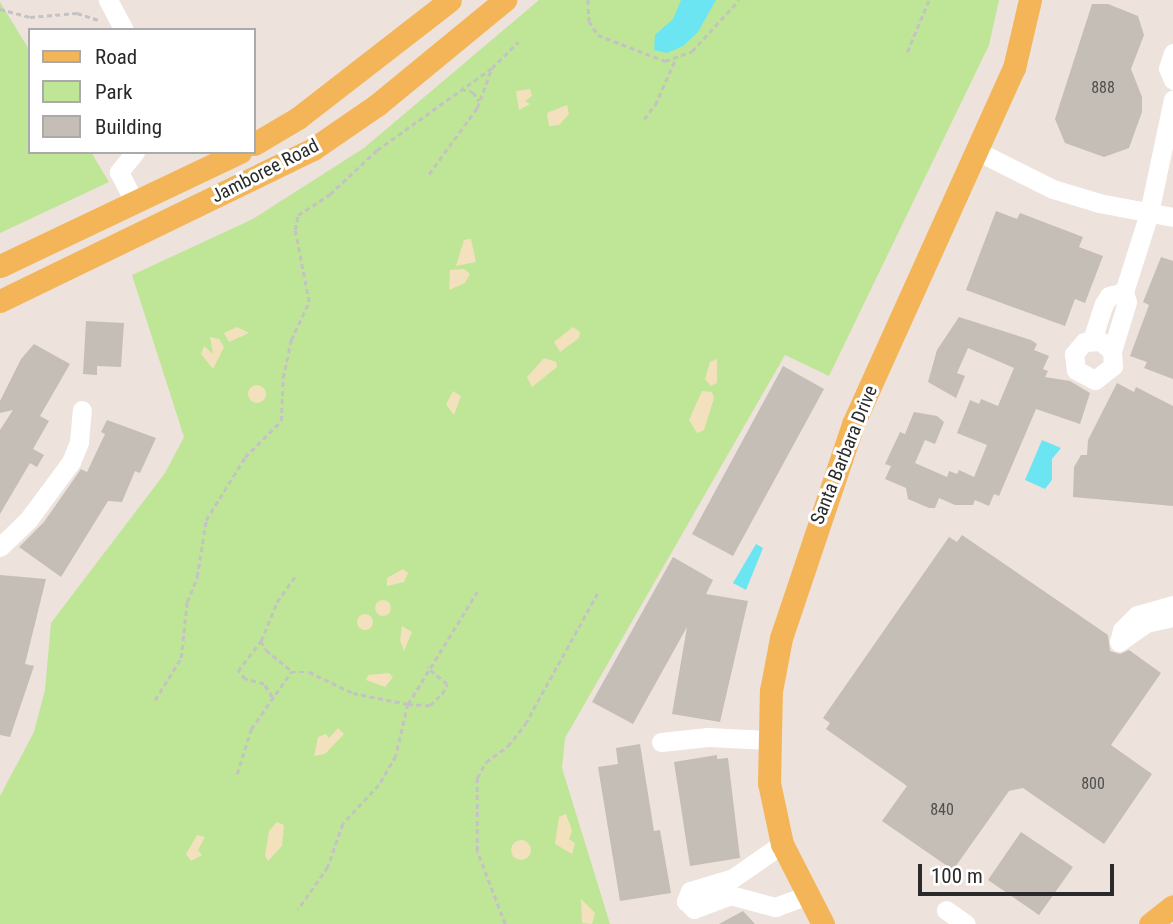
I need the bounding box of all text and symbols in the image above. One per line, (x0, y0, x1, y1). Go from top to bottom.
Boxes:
legend (28, 28, 256, 154)
text: Road (95, 45, 137, 69)
house number: 888 (1091, 78, 1115, 98)
text: Park (95, 80, 132, 104)
text: Building (95, 115, 162, 139)
street label: Jamboree Road (208, 134, 322, 208)
street label: Santa Barbara Drive (806, 382, 882, 528)
house number: 800 (1081, 774, 1105, 794)
house number: 840 (930, 800, 954, 820)
scale bar (921, 850, 1117, 894)
text: 100 m (931, 864, 983, 888)

